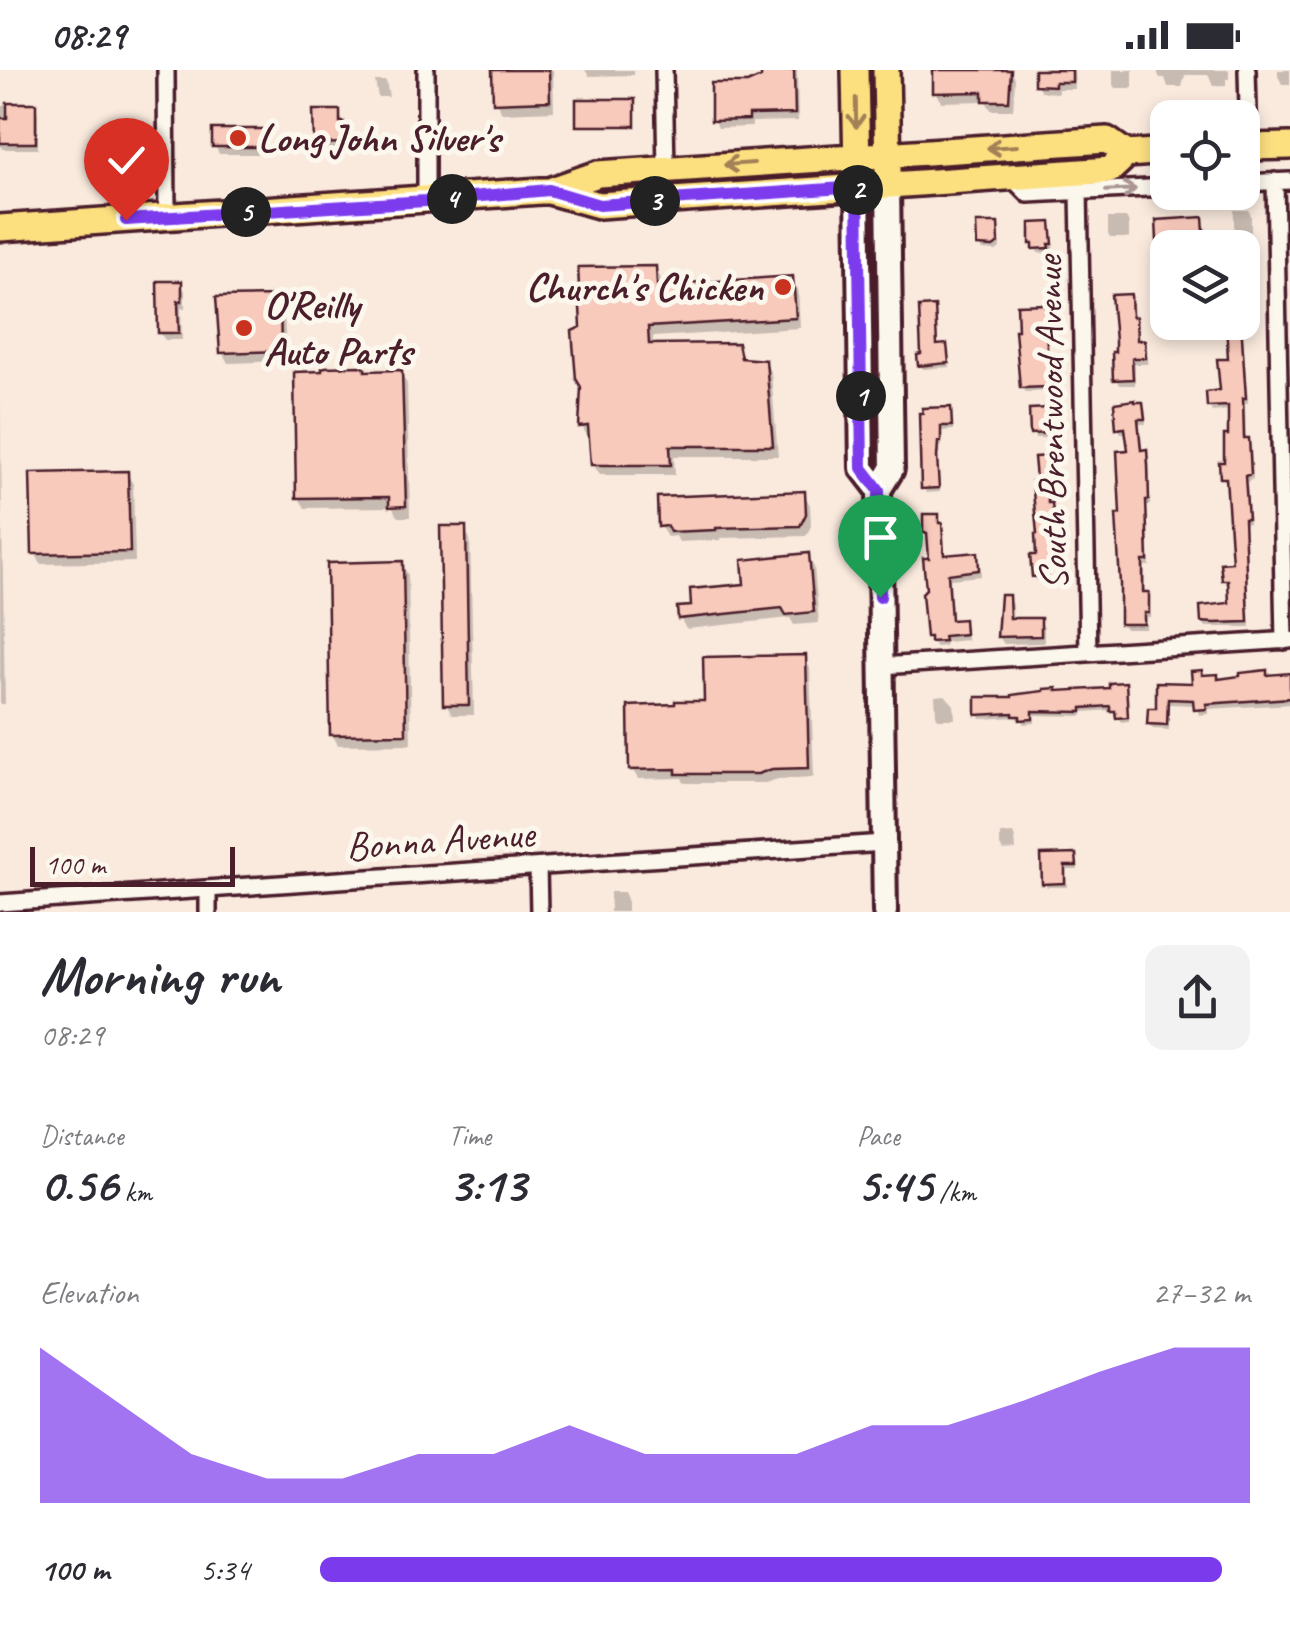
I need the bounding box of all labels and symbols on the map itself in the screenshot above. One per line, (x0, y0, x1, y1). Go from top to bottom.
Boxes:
one-way arrow (846, 96, 866, 129)
place label: Long John Silver's (258, 113, 504, 163)
pin (84, 118, 169, 221)
marker: Long John Silver's (227, 127, 249, 149)
one-way arrow (986, 138, 1018, 157)
one-way arrow (723, 155, 755, 174)
pin: 2 (833, 165, 883, 215)
pin: 4 (427, 174, 477, 224)
pin: 3 (630, 176, 680, 226)
one-way arrow (1104, 180, 1136, 199)
pin: 5 (221, 187, 271, 237)
street label: South Brentwood Avenue (1023, 252, 1079, 591)
place label: Church's Chicken (526, 262, 764, 312)
marker: Church's Chicken (772, 276, 794, 298)
place label: O'Reilly Auto Parts (264, 280, 416, 376)
marker: O'Reilly Auto Parts (233, 317, 255, 339)
pin: 1 (836, 371, 886, 421)
pin (838, 495, 923, 598)
street label: Bonna Avenue (344, 808, 539, 872)
scale bar (30, 842, 235, 886)

